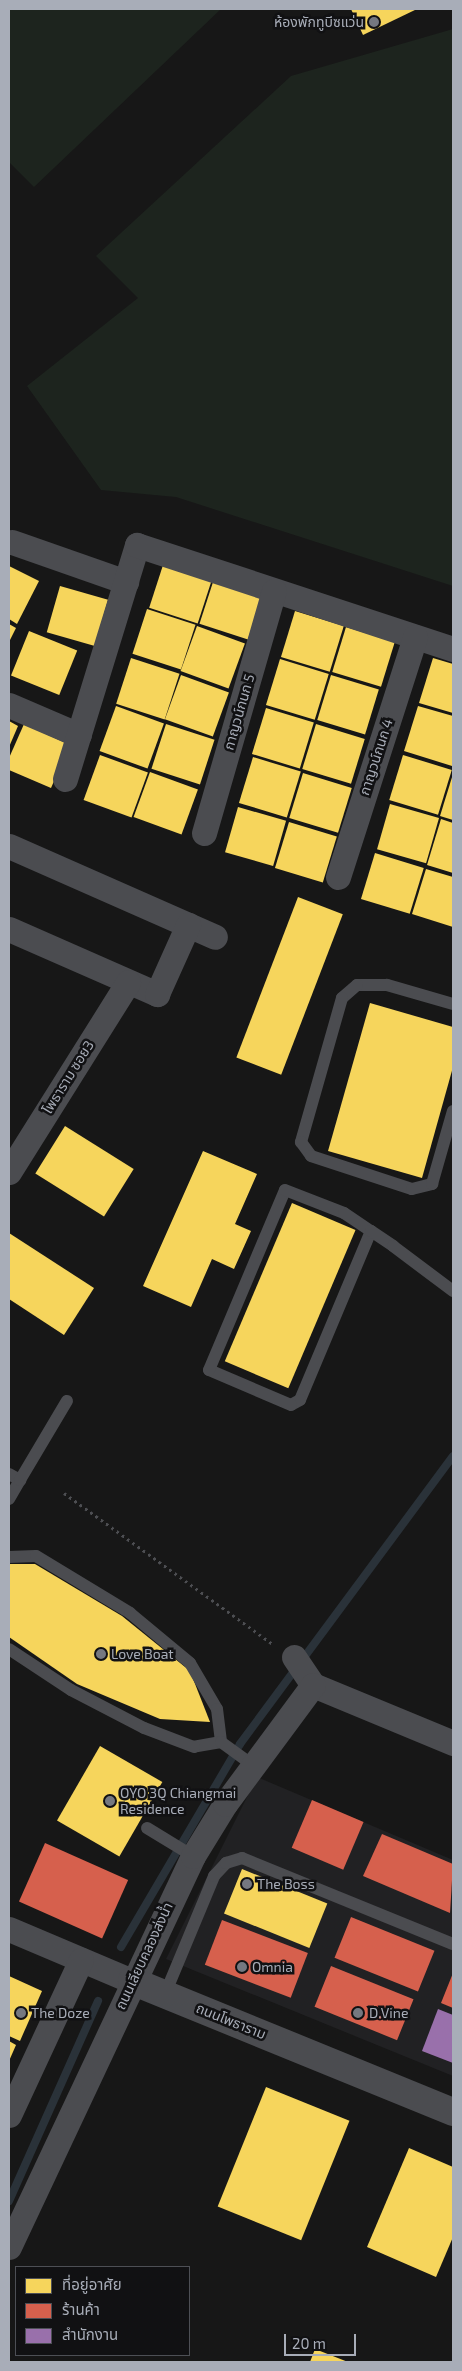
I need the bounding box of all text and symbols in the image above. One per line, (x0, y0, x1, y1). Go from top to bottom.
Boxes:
place label: ห้องพักทูบีซแว่น (274, 14, 364, 30)
marker: ห้องพักทูบีซแว่น (368, 16, 380, 28)
street label: กาญวน์กนก 5 (220, 672, 258, 752)
street label: กาญวน์กนก 4 (356, 717, 396, 797)
street label: โพธาราม ซอย3 (39, 1037, 97, 1117)
place label: Love Boat (111, 1646, 174, 1662)
marker: Love Boat (95, 1648, 107, 1660)
place label: OYO 3Q Chiangmai Residence (120, 1785, 236, 1818)
marker: OYO 3Q Chiangmai Residence (104, 1795, 116, 1807)
place label: The Boss (257, 1876, 315, 1892)
marker: The Boss (241, 1878, 253, 1890)
street label: ถนนเลียบคลองส่งน้ำ (112, 1900, 176, 2012)
place label: Omnia (252, 1959, 293, 1975)
marker: Omnia (236, 1961, 248, 1973)
street label: ถนนโพธาราม (194, 1999, 268, 2043)
place label: The Doze (31, 2005, 90, 2021)
place label: D.Vine (369, 2005, 408, 2021)
marker: D.Vine (351, 2006, 365, 2020)
marker: The Doze (15, 2007, 27, 2019)
legend (15, 2266, 190, 2356)
text: ที่อยู่อาศัย (62, 2275, 122, 2293)
text: ร้านค้า (62, 2300, 100, 2318)
scale bar (287, 2324, 360, 2356)
text: สำนักงาน (62, 2325, 118, 2343)
text: 20 m (292, 2334, 326, 2352)

